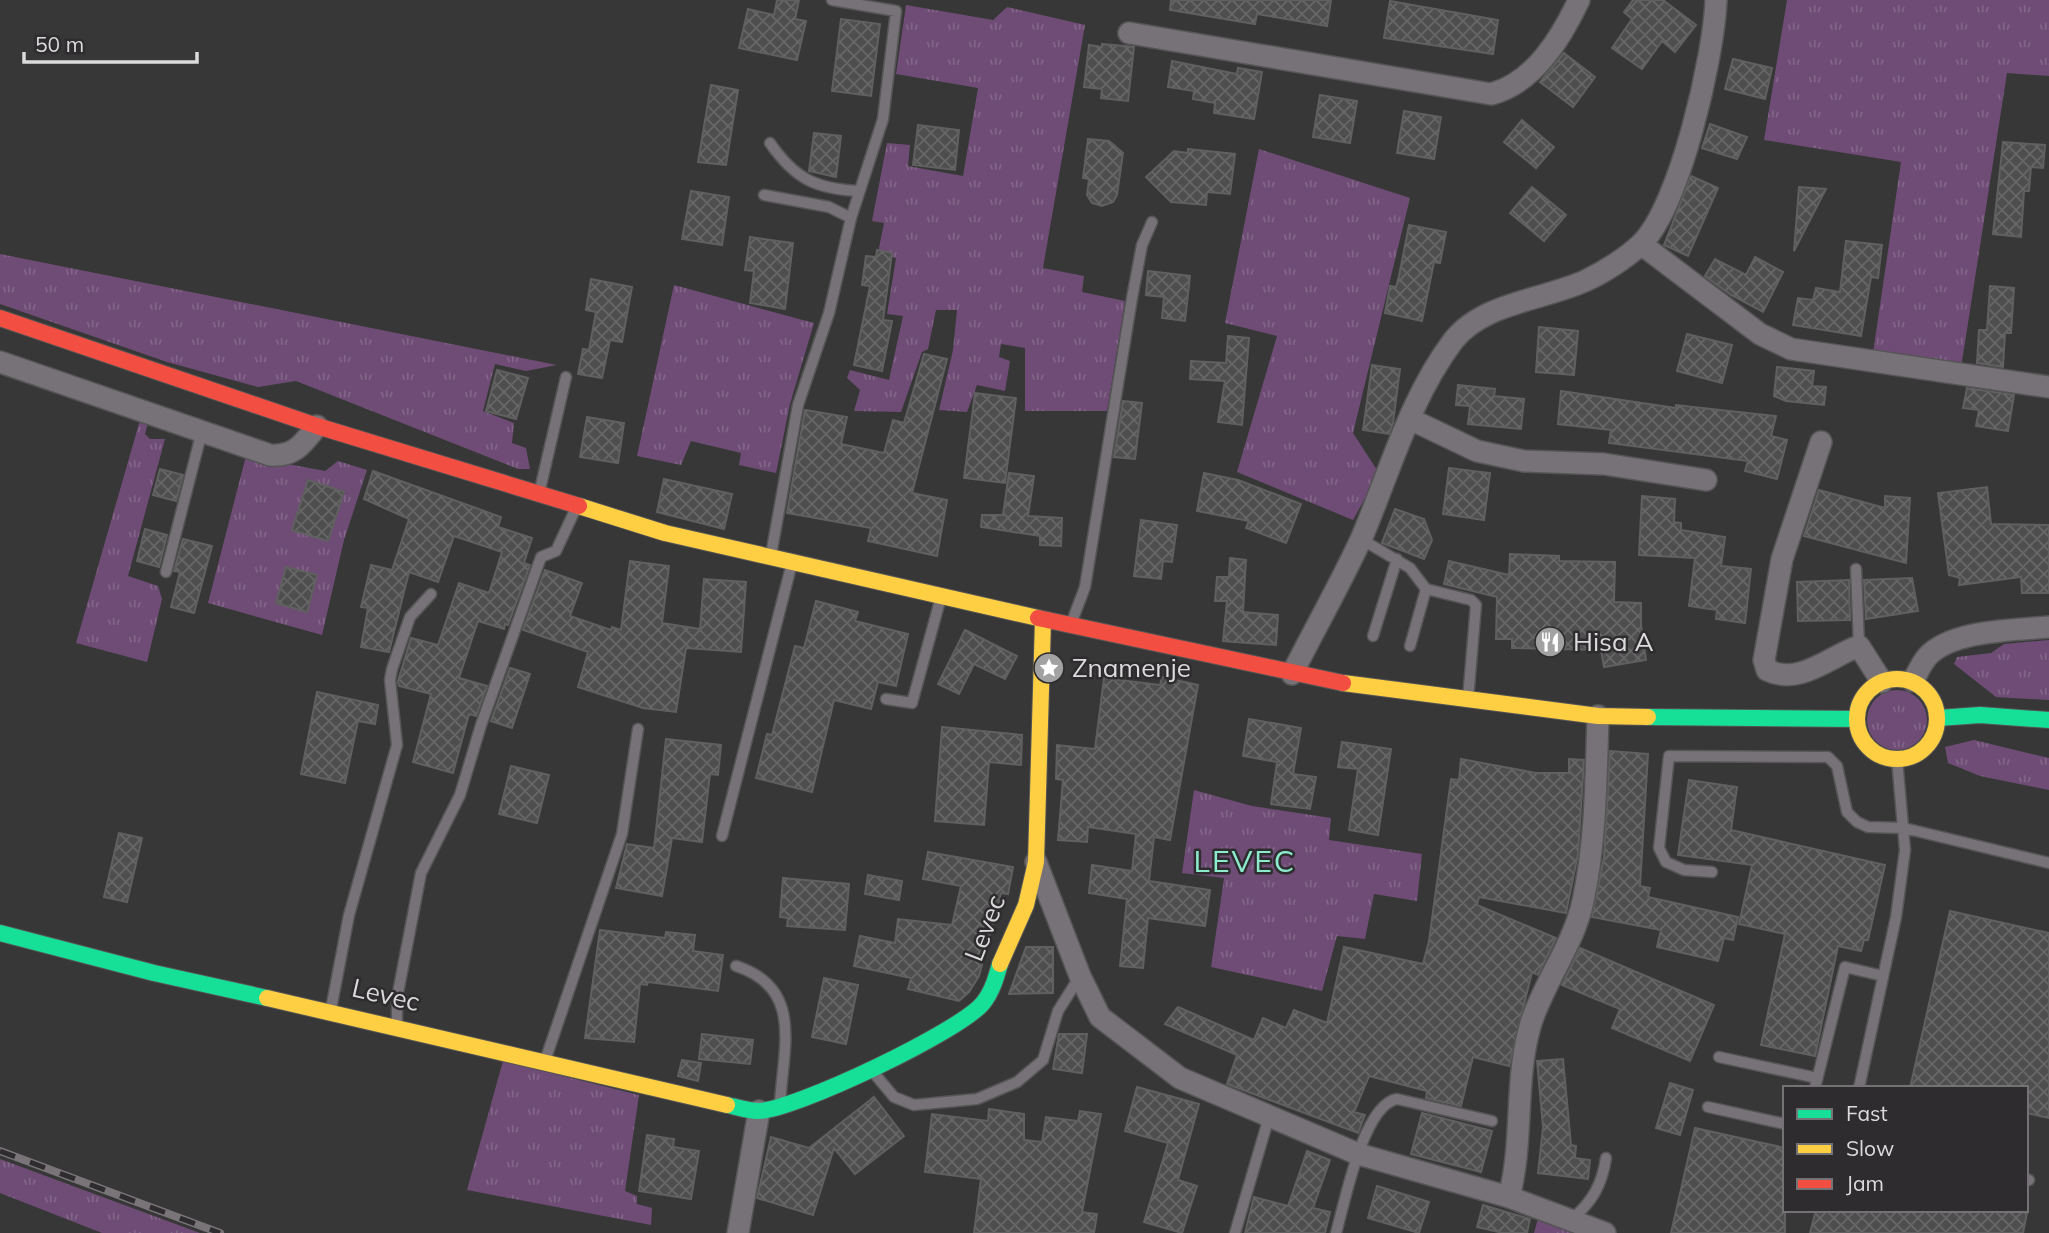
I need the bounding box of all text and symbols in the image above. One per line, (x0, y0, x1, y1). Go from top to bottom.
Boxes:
scale bar (24, 21, 198, 65)
text: 50 m (35, 31, 84, 57)
restaurant icon: Hisa A (1533, 625, 1567, 659)
place label: Hisa A (1573, 625, 1654, 658)
place icon: Znamenje (1032, 651, 1066, 685)
place label: Znamenje (1072, 651, 1191, 684)
district label: LEVEC (1194, 842, 1296, 880)
street label: Levec (957, 890, 1012, 966)
street label: Levec (349, 971, 423, 1018)
legend (1783, 1086, 2028, 1212)
text: Fast (1846, 1100, 1888, 1126)
text: Slow (1846, 1135, 1894, 1161)
text: Jam (1846, 1170, 1884, 1196)

